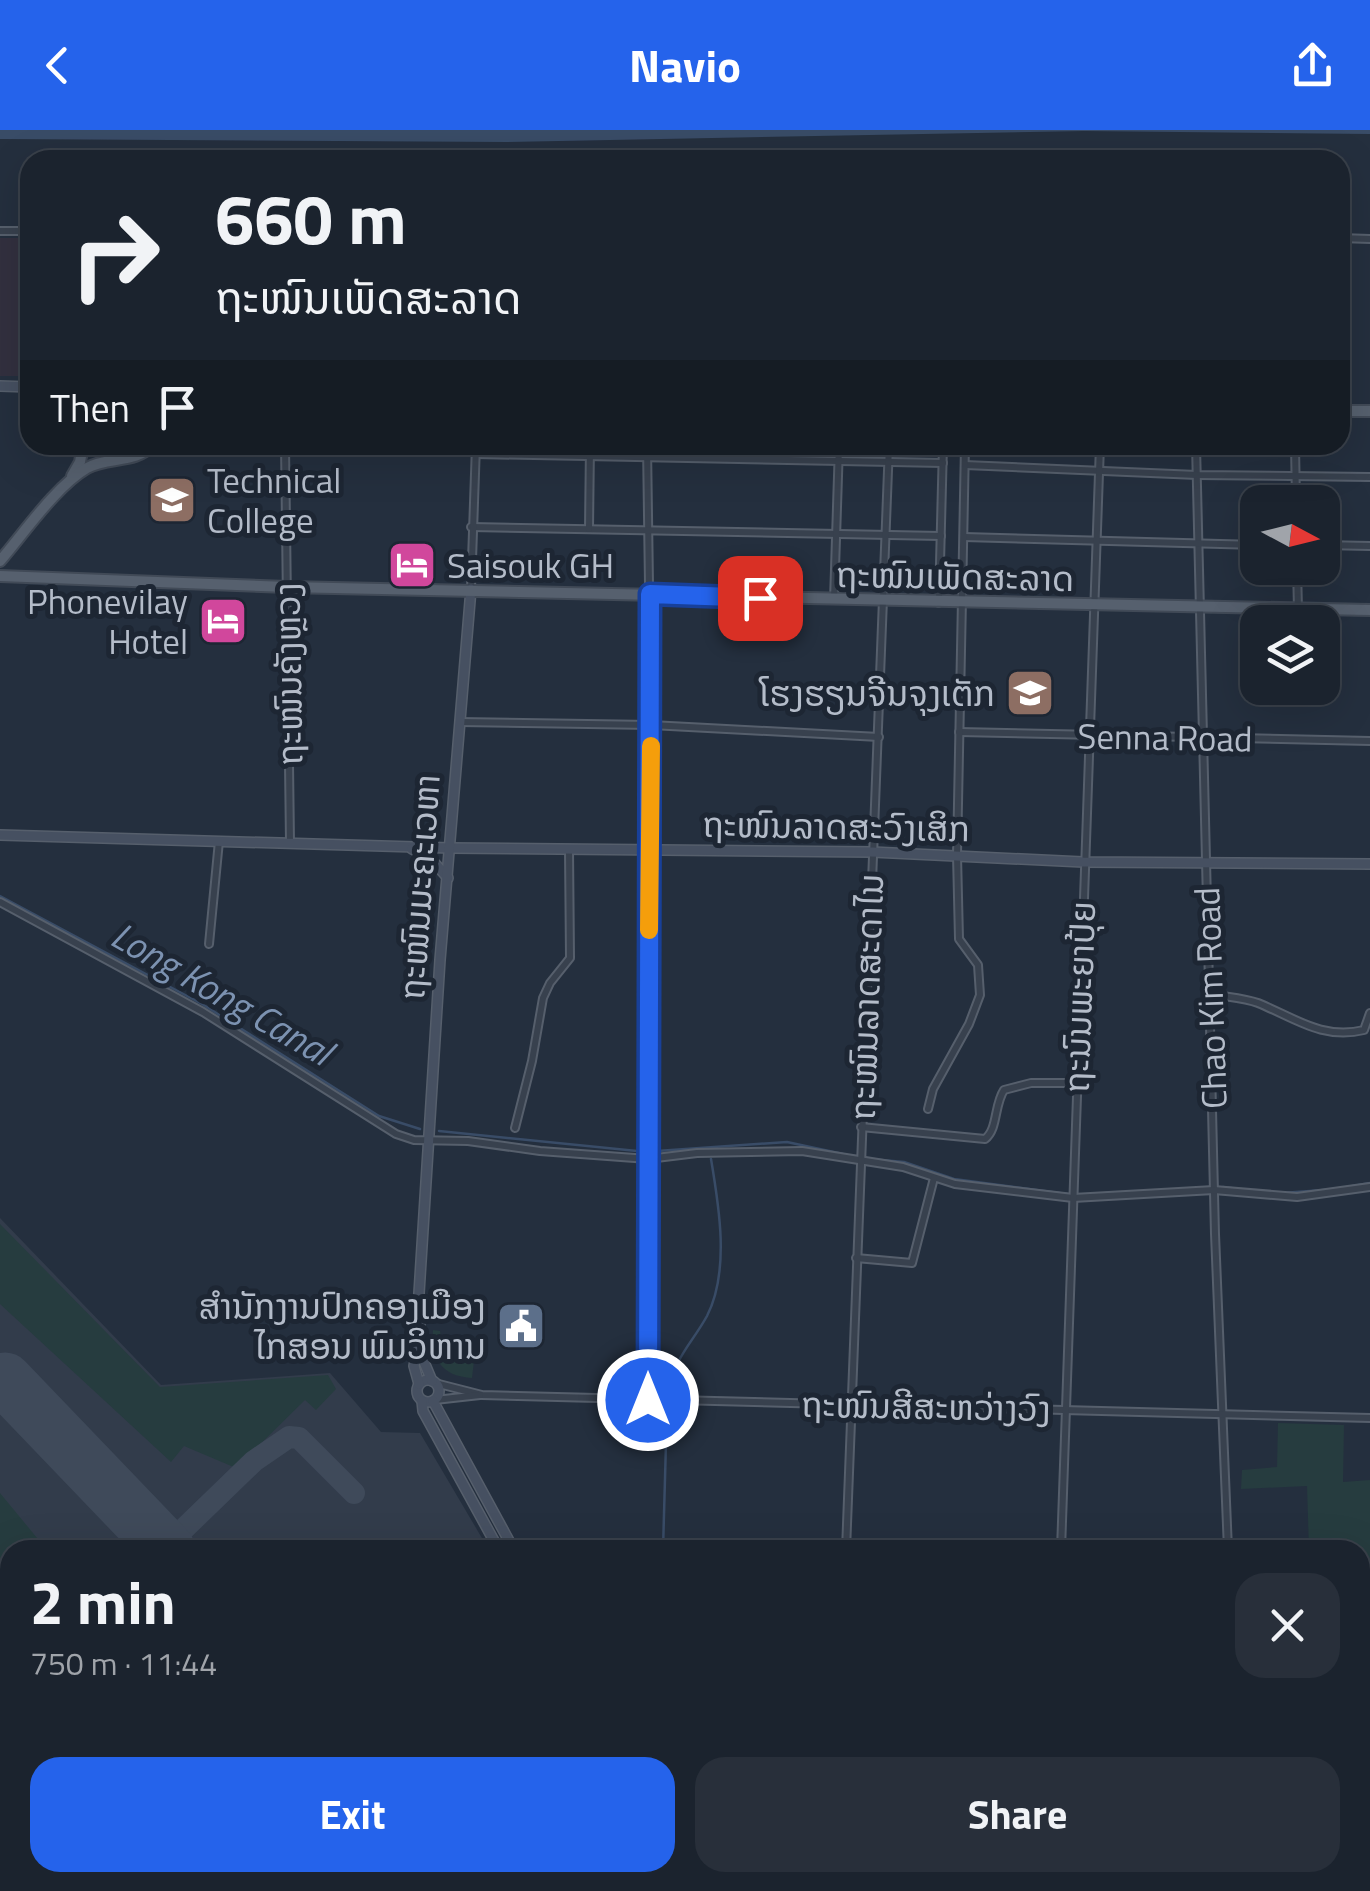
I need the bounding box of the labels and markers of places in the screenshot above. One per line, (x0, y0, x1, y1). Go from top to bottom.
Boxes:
place label: Technical College (207, 453, 341, 547)
school or university icon: Technical College (146, 474, 198, 526)
place label: Saisouk GH (447, 538, 614, 592)
hotel icon: Saisouk GH (386, 539, 438, 591)
pin (718, 556, 803, 641)
place label: Phonevilay Hotel (27, 574, 188, 668)
hotel icon: Phonevilay Hotel (197, 595, 249, 647)
place label: ໂຮງຮຽນຈີນຈຸງເຕັກ (758, 666, 995, 720)
school or university icon: ໂຮງຮຽນຈີນຈຸງເຕັກ (1004, 667, 1056, 719)
place label: ສຳນັກງານປົກຄອງເມືອງ ໄກສອນ ພົມວິຫານ (199, 1279, 486, 1373)
public building icon: ສຳນັກງານປົກຄອງເມືອງ ໄກສອນ ພົມວິຫານ (495, 1300, 547, 1352)

